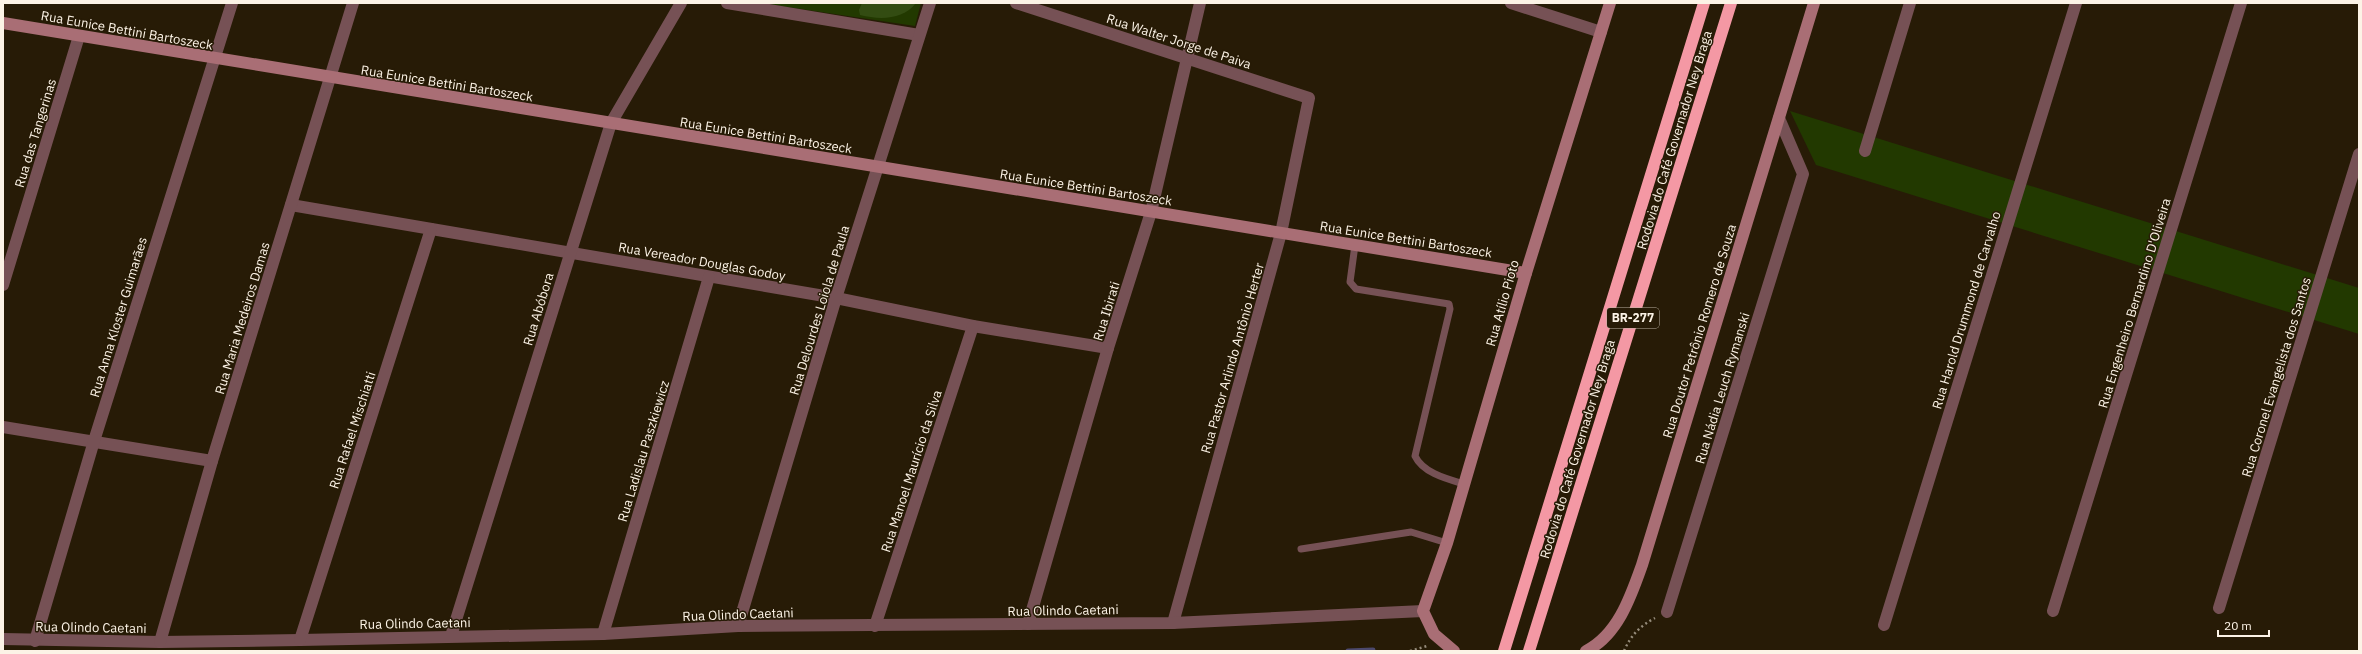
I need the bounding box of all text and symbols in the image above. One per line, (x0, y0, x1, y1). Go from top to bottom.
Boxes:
street label: Rua Eunice Bettini Bartoszeck (40, 7, 214, 54)
street label: Rua Walter Jorge de Paiva (1104, 10, 1253, 73)
street label: Rodovia do Café Governador Ney Braga (1633, 29, 1716, 252)
street label: Rua Eunice Bettini Bartoszeck (360, 61, 534, 106)
street label: Rua das Tangerinas (11, 77, 60, 190)
street label: Rua Eunice Bettini Bartoszeck (679, 113, 853, 158)
street label: Rua Eunice Bettini Bartoszeck (999, 165, 1173, 210)
street label: Rua Engenheiro Bernardino D'Oliveira (2094, 196, 2175, 410)
street label: Rua Harold Drummond de Carvalho (1928, 209, 2005, 411)
street label: Rua Eunice Bettini Bartoszeck (1319, 217, 1493, 262)
street label: Rua Doutor Petrônio Romero de Souza (1659, 222, 1740, 440)
street label: Rua Delourdes Loiola de Paula (786, 223, 853, 397)
street label: Rua Anna Kloster Guimarães (86, 235, 151, 399)
street label: Rua Vereador Douglas Godoy (617, 238, 787, 285)
street label: Rua Maria Medeiros Damas (211, 240, 274, 396)
street label: Rua Atílio Pioto (1482, 258, 1523, 348)
street label: Rua Pastor Arlindo Antônio Herter (1197, 261, 1268, 455)
street label: Rua Abóbora (519, 271, 558, 348)
street label: Rua Coronel Evangelista dos Santos (2238, 275, 2315, 479)
street label: Rua Ibirati (1089, 279, 1124, 343)
road number: BR-277 (1607, 308, 1659, 328)
street label: Rua Nádia Leuch Rymanski (1691, 310, 1754, 466)
street label: Rodovia do Café Governador Ney Braga (1536, 338, 1619, 561)
street label: Rua Rafael Mischiatti (326, 369, 379, 491)
street label: Rua Ladislau Paszkiewicz (614, 378, 673, 524)
street label: Rua Manoel Maurício da Silva (877, 388, 946, 554)
street label: Rua Olindo Caetani (1007, 601, 1119, 620)
street label: Rua Olindo Caetani (682, 604, 794, 625)
scale bar (2218, 612, 2269, 638)
street label: Rua Olindo Caetani (359, 614, 471, 633)
street label: Rua Olindo Caetani (35, 618, 147, 637)
text: 20 m (2224, 618, 2252, 633)

